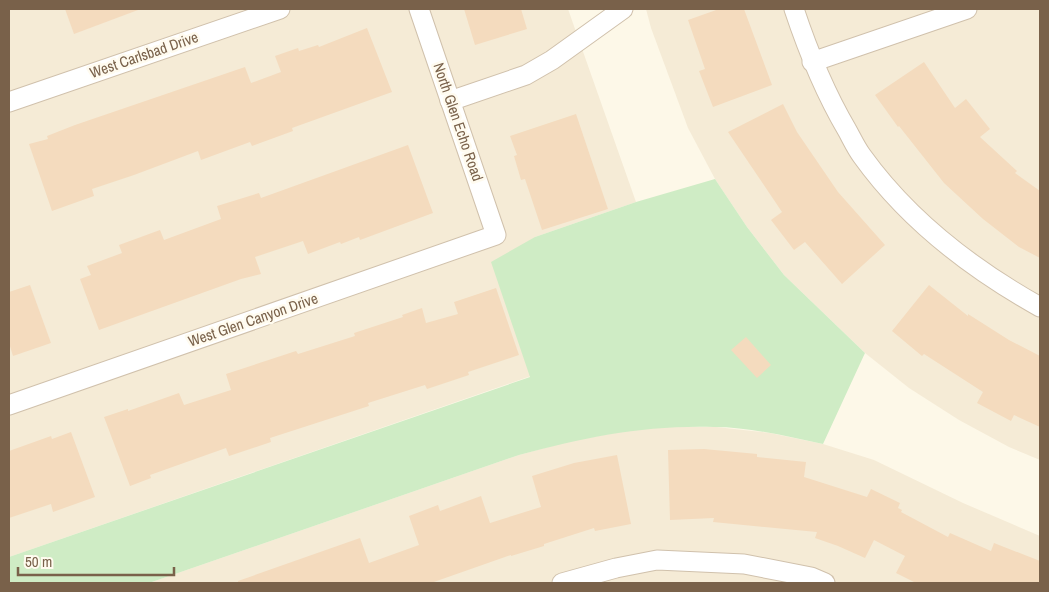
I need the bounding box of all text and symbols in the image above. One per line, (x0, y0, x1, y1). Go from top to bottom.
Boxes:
street label: West Carlsbad Drive (87, 26, 201, 83)
street label: North Glen Echo Road (428, 60, 489, 184)
street label: West Glen Canyon Drive (185, 287, 321, 352)
scale bar (18, 544, 174, 576)
text: 50 m (25, 551, 52, 572)

